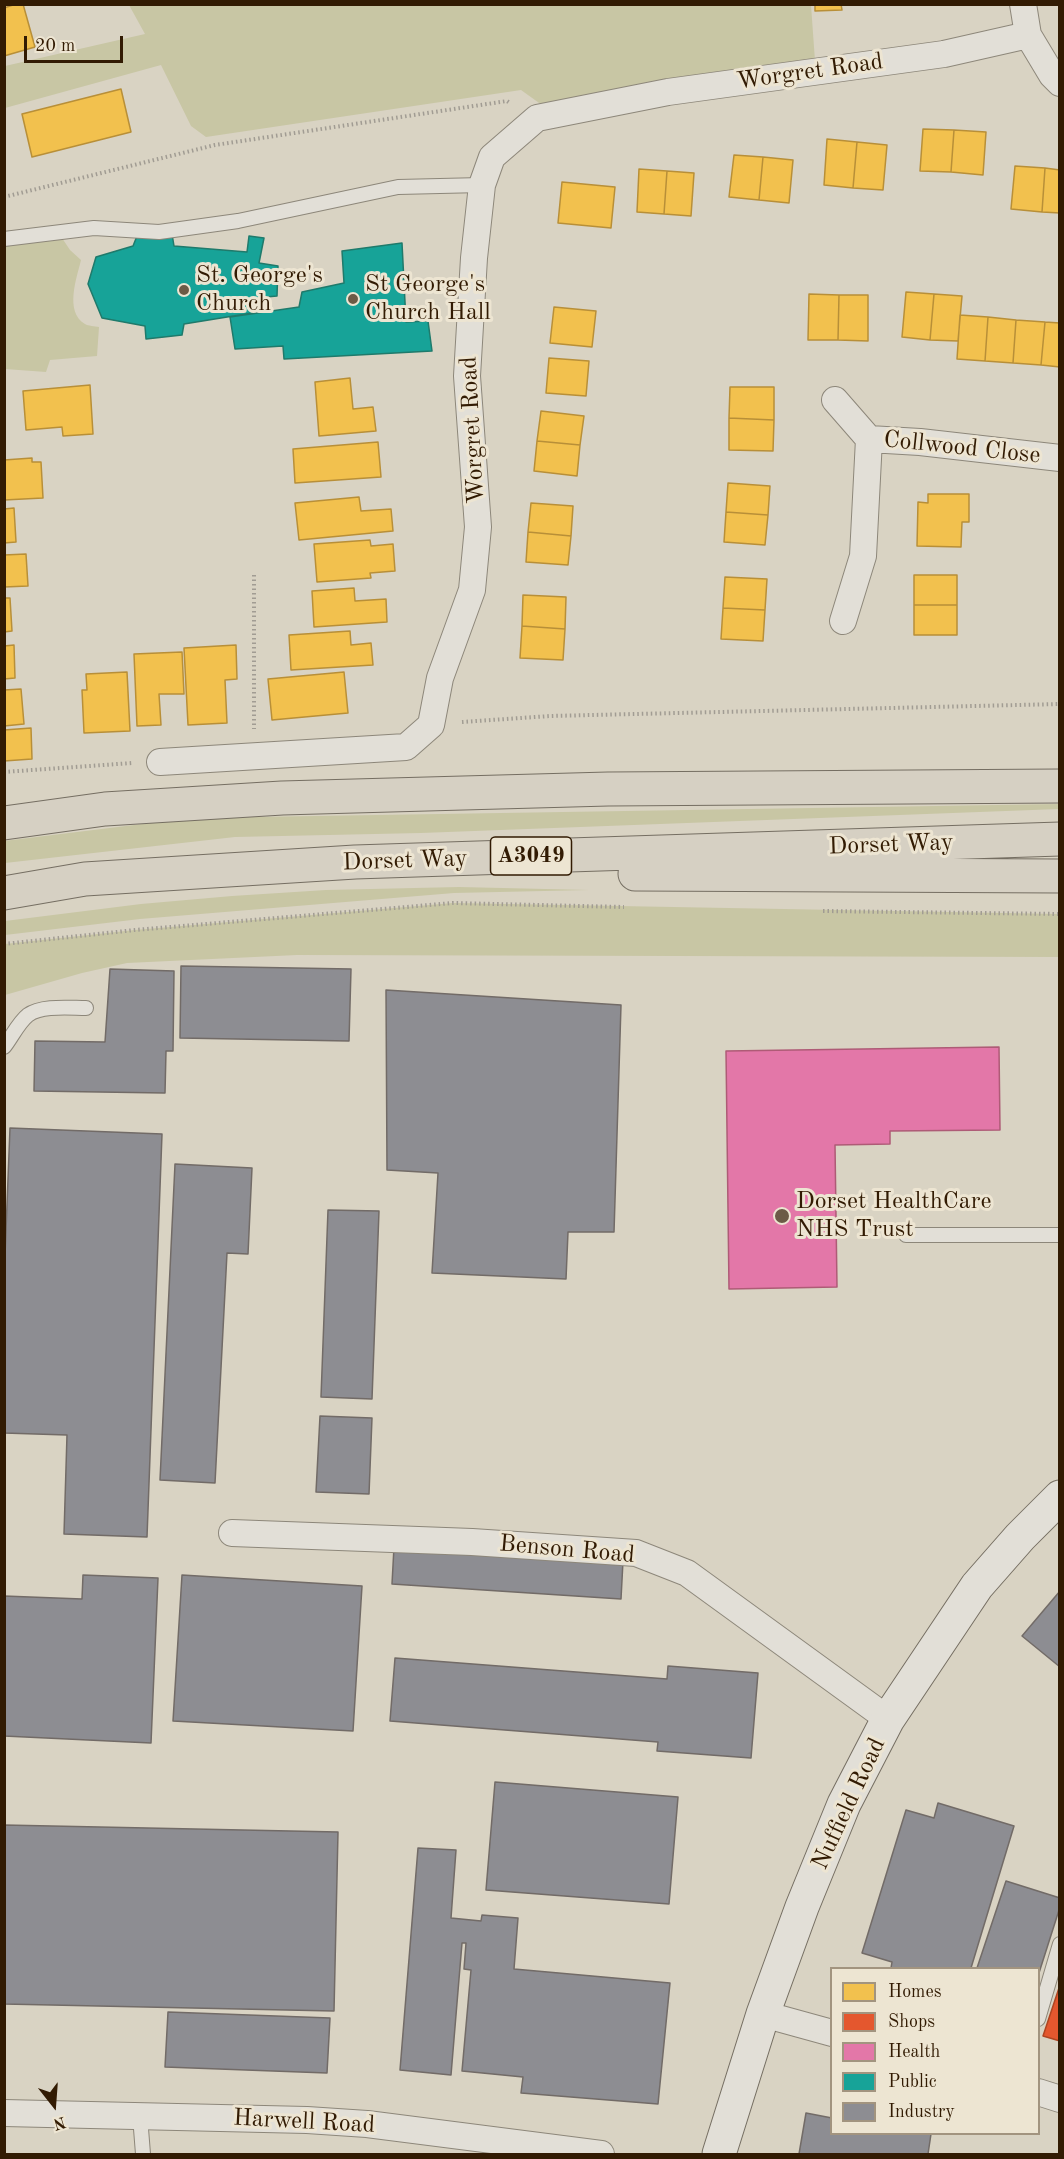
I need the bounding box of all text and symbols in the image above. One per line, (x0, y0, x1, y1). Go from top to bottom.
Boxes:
scale bar (27, 24, 126, 62)
text: 20 m (35, 37, 75, 55)
street label: Worgret Road (735, 47, 885, 97)
place label: St. George's Church (196, 262, 323, 318)
place label: St George's Church Hall (365, 271, 491, 327)
marker: St. George's Church (177, 283, 191, 297)
marker: St George's Church Hall (346, 292, 360, 306)
street label: Worgret Road (455, 356, 491, 504)
street label: Collwood Close (882, 425, 1042, 471)
street label: Dorset Way (828, 828, 954, 862)
road number: A3049 (490, 837, 572, 875)
street label: Dorset Way (342, 844, 468, 878)
place label: Dorset HealthCare NHS Trust (796, 1188, 992, 1244)
marker: Dorset HealthCare NHS Trust (773, 1207, 791, 1225)
street label: Benson Road (498, 1530, 636, 1570)
street label: Nuffield Road (806, 1733, 892, 1875)
legend (830, 1967, 1040, 2135)
text: Homes (888, 1983, 942, 2001)
text: Shops (888, 2013, 935, 2031)
text: Health (888, 2043, 940, 2061)
text: Public (888, 2073, 937, 2091)
north arrow (24, 2075, 84, 2135)
text: Industry (888, 2103, 955, 2121)
street label: Harwell Road (232, 2104, 376, 2140)
text: N (51, 2113, 67, 2132)

